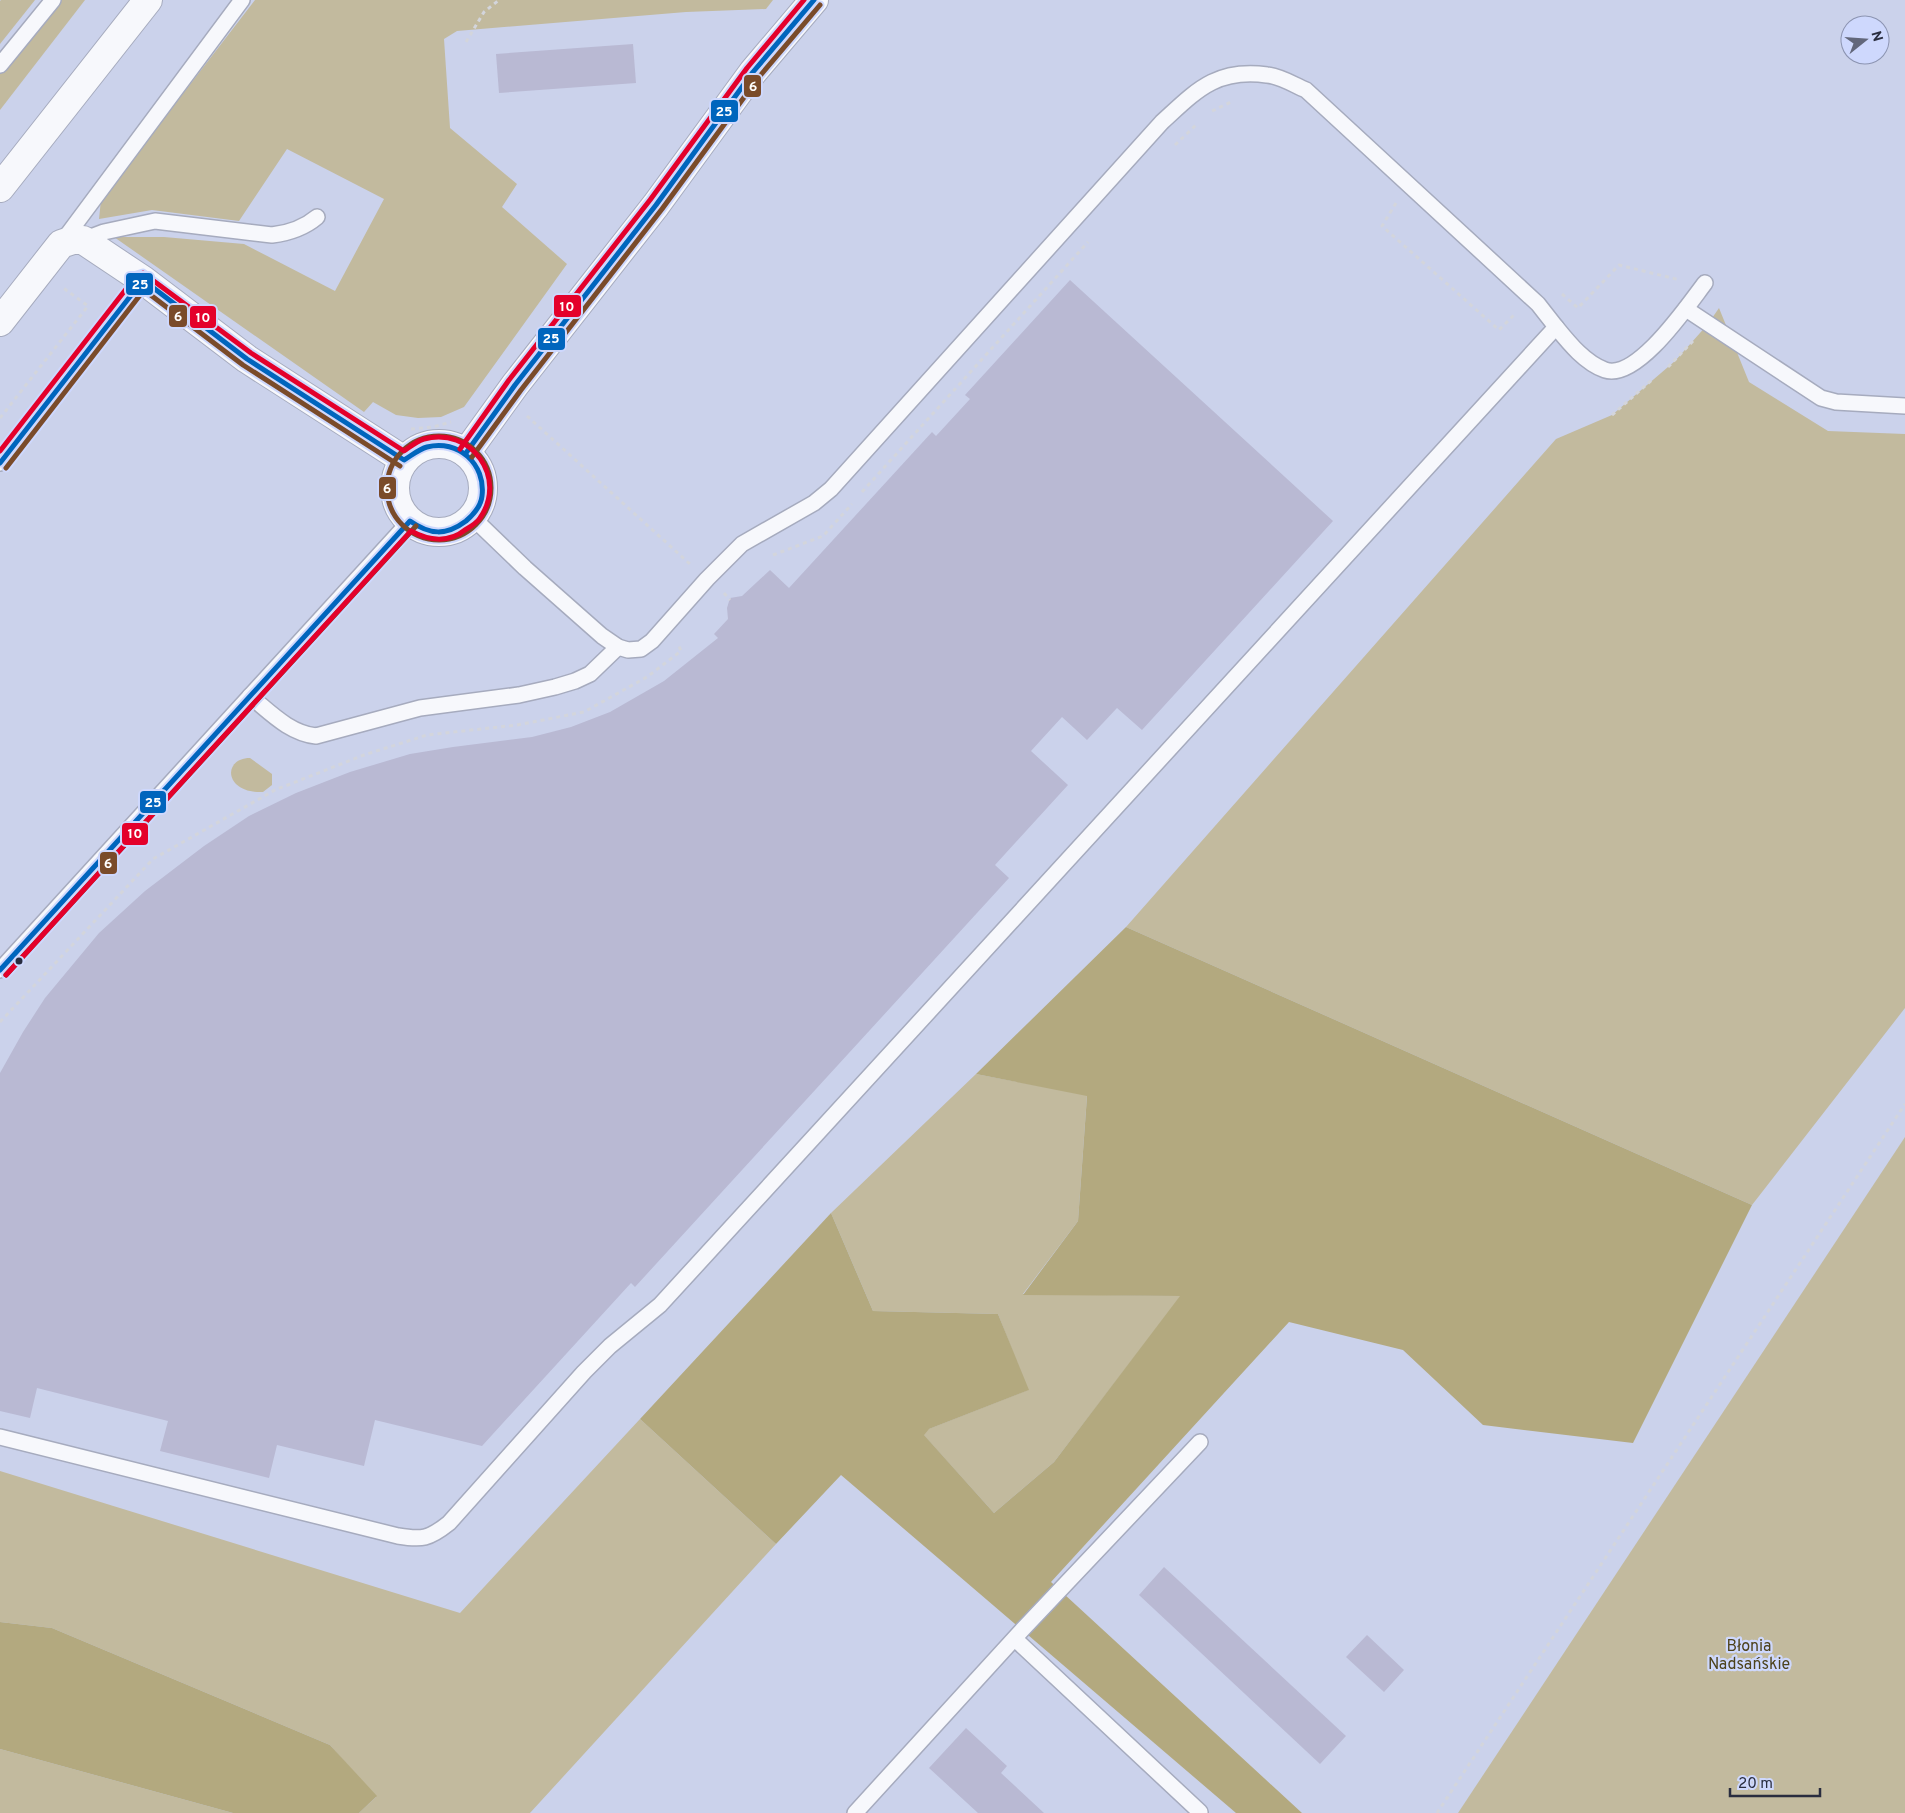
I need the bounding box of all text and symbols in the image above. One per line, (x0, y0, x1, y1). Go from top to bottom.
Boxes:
north arrow (1840, 15, 1890, 65)
text: N (1866, 29, 1886, 44)
line badge: 6 (743, 74, 762, 98)
text: 6 (749, 79, 757, 96)
line badge: 25 (710, 99, 739, 123)
text: 25 (715, 104, 733, 121)
line badge: 25 (125, 272, 154, 296)
text: 25 (131, 277, 149, 294)
line badge: 10 (553, 294, 582, 318)
text: 10 (560, 299, 574, 316)
line badge: 6 (168, 304, 188, 328)
line badge: 10 (189, 305, 217, 329)
text: 6 (174, 309, 182, 326)
text: 10 (196, 310, 210, 327)
line badge: 25 (537, 327, 566, 351)
text: 25 (542, 331, 560, 348)
line badge: 6 (378, 476, 397, 500)
text: 6 (383, 481, 391, 498)
line badge: 25 (139, 790, 167, 814)
text: 25 (144, 795, 162, 812)
line badge: 10 (121, 822, 149, 846)
text: 10 (128, 826, 142, 843)
line badge: 6 (99, 851, 118, 875)
text: 6 (104, 856, 112, 873)
unlabelled marker (14, 956, 24, 966)
park label: Błonia Nadsańskie (1708, 1637, 1790, 1675)
scale bar (1730, 1766, 1820, 1798)
text: 20 m (1738, 1775, 1773, 1794)

